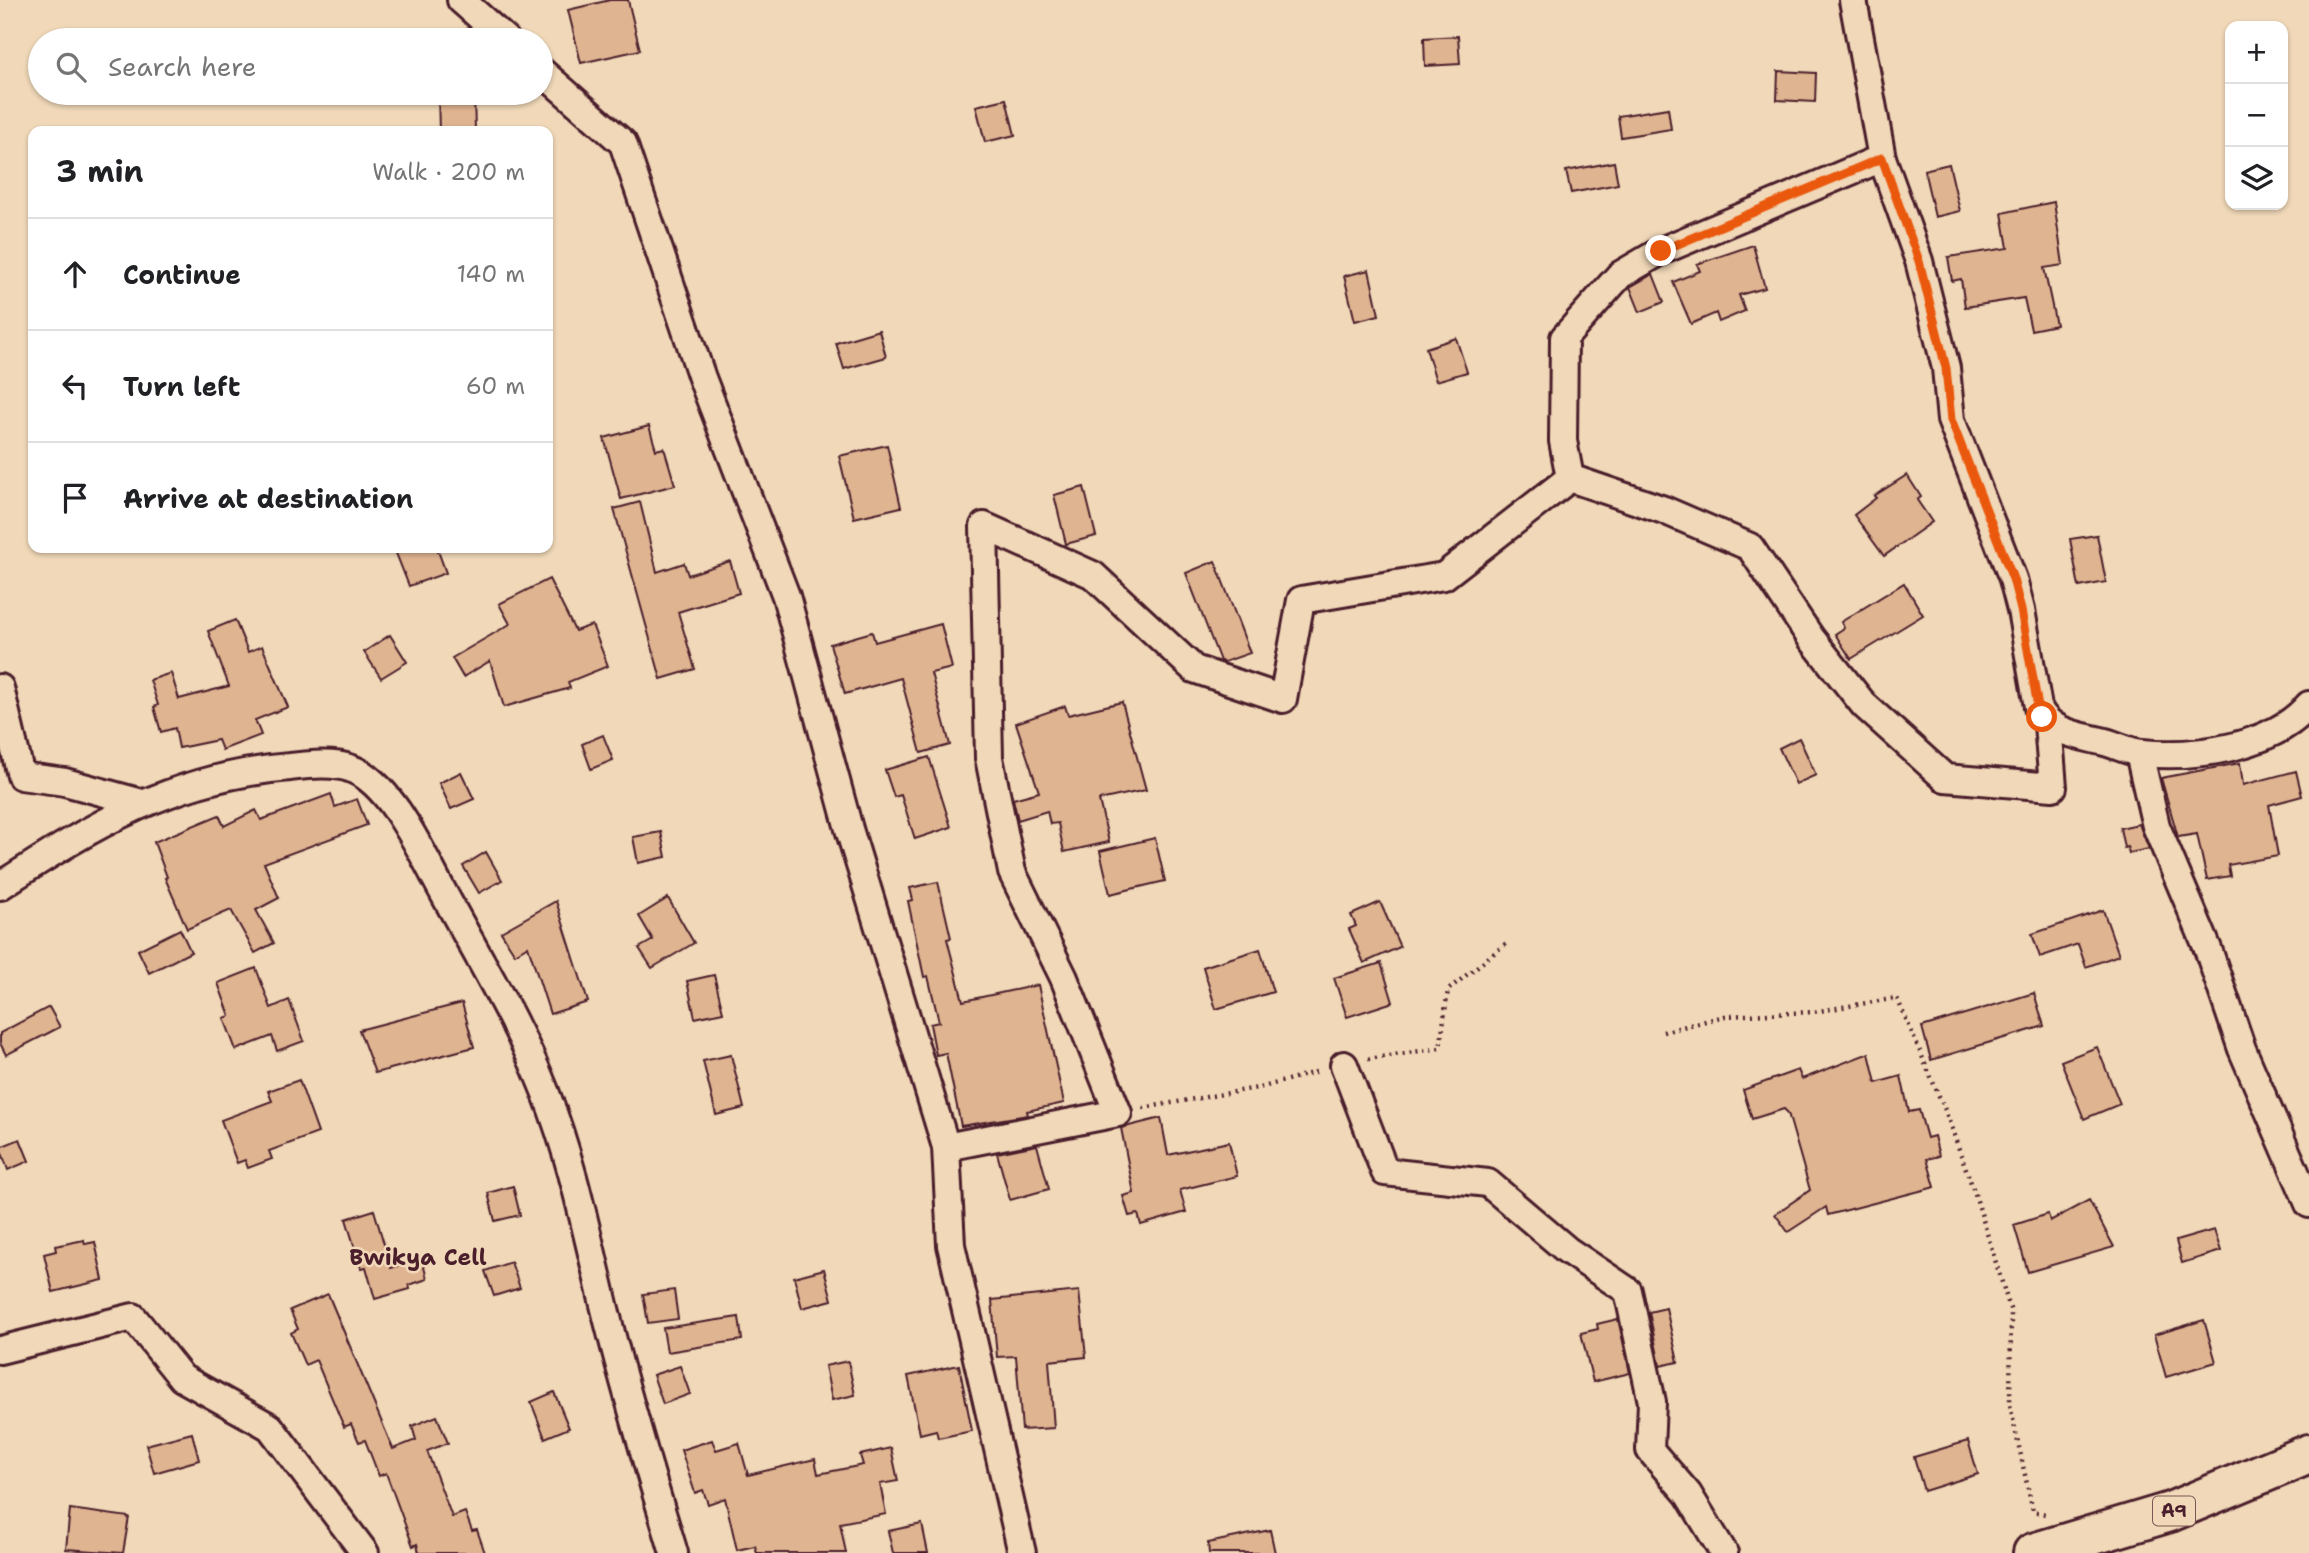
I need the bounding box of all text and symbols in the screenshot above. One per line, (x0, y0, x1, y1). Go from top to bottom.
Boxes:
map controls (2225, 21, 2288, 210)
button: + (2225, 21, 2288, 84)
search box (28, 28, 553, 105)
icon: search (52, 48, 90, 86)
text: Search here (108, 49, 257, 84)
button: − (2225, 84, 2288, 147)
button: layers (2225, 147, 2288, 210)
text: 3 min (56, 151, 143, 192)
text: Walk · 200 m (372, 157, 525, 187)
route end (1645, 235, 1676, 266)
icon: ahead (56, 255, 94, 293)
text: Continue (123, 257, 241, 292)
text: 140 m (457, 259, 525, 289)
icon: left (56, 367, 94, 405)
text: Turn left (123, 369, 240, 404)
text: 60 m (466, 371, 525, 401)
icon: arrive (56, 479, 94, 517)
text: Arrive at destination (123, 481, 413, 516)
route start (2026, 701, 2057, 732)
district label: Bwikya Cell (349, 1242, 487, 1272)
road number: A9 (2153, 1496, 2195, 1526)

